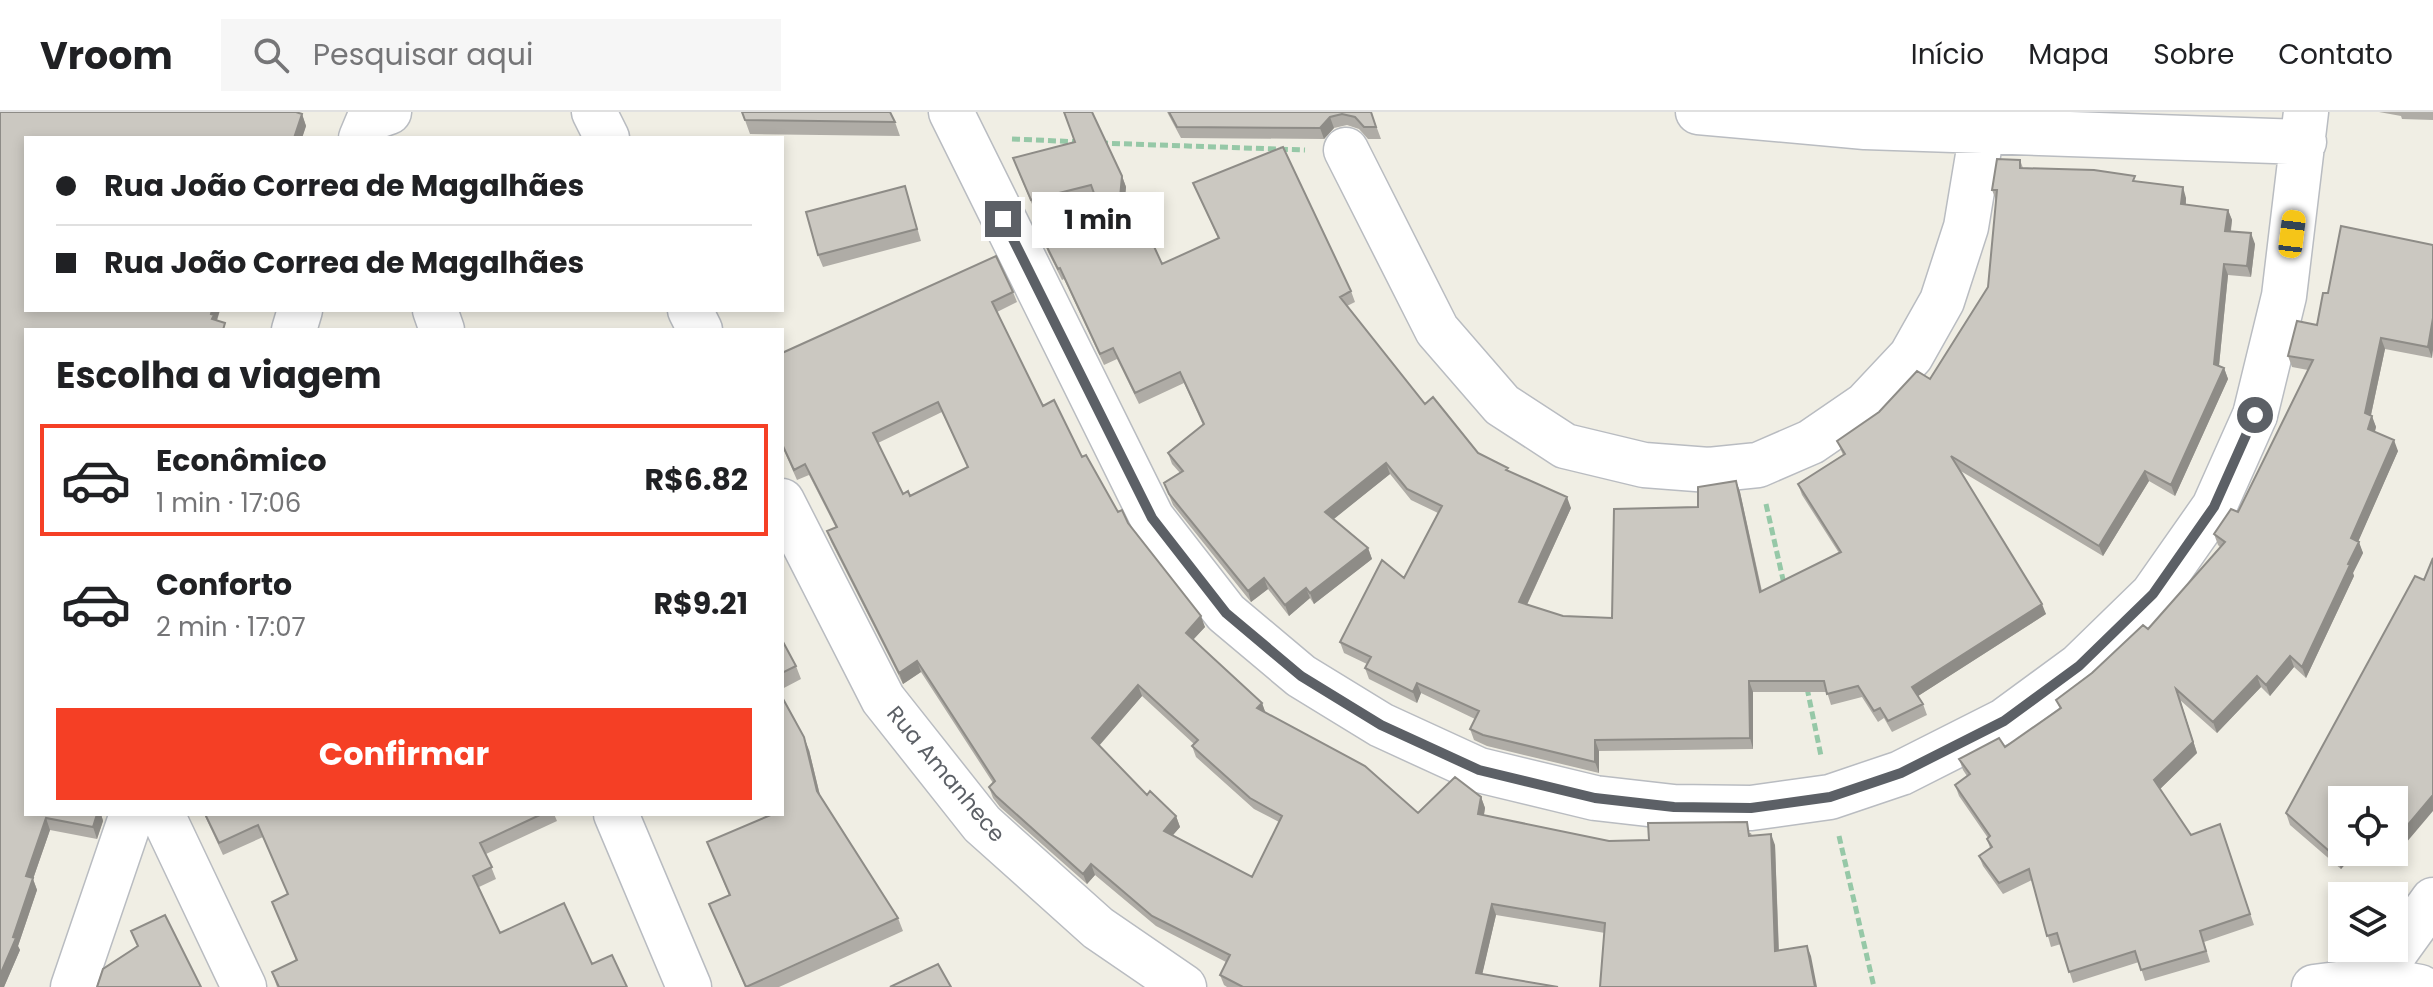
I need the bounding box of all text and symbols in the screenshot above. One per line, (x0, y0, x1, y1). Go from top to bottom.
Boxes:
search box (221, 19, 781, 91)
text: Vroom (40, 29, 173, 82)
icon: search (249, 33, 293, 77)
text: Pesquisar aqui (313, 33, 533, 76)
text: Início (1911, 35, 1984, 74)
text: Mapa (2028, 35, 2109, 74)
text: Sobre (2153, 35, 2234, 74)
text: Contato (2278, 35, 2393, 74)
text: Rua João Correa de Magalhães (104, 164, 584, 207)
callout: 1 min (1031, 191, 1163, 247)
route end (985, 201, 1021, 237)
text: 1 min (1064, 202, 1132, 238)
car (2277, 209, 2307, 259)
text: Rua João Correa de Magalhães (104, 241, 584, 284)
text: Escolha a viagem (56, 350, 382, 401)
route start (2237, 397, 2273, 433)
text: Econômico (156, 439, 327, 482)
icon: car (60, 444, 132, 516)
text: R$6.82 (645, 458, 748, 501)
text: 1 min · 17:06 (156, 485, 301, 521)
text: Conforto (156, 563, 292, 606)
icon: car (60, 568, 132, 640)
text: R$9.21 (653, 582, 748, 625)
text: 2 min · 17:07 (156, 609, 306, 645)
street label: Rua Amanhece (880, 699, 1012, 849)
button: Confirmar (56, 708, 752, 800)
map controls (2328, 786, 2408, 962)
button: locate (2328, 786, 2408, 866)
button: layers (2328, 882, 2408, 962)

